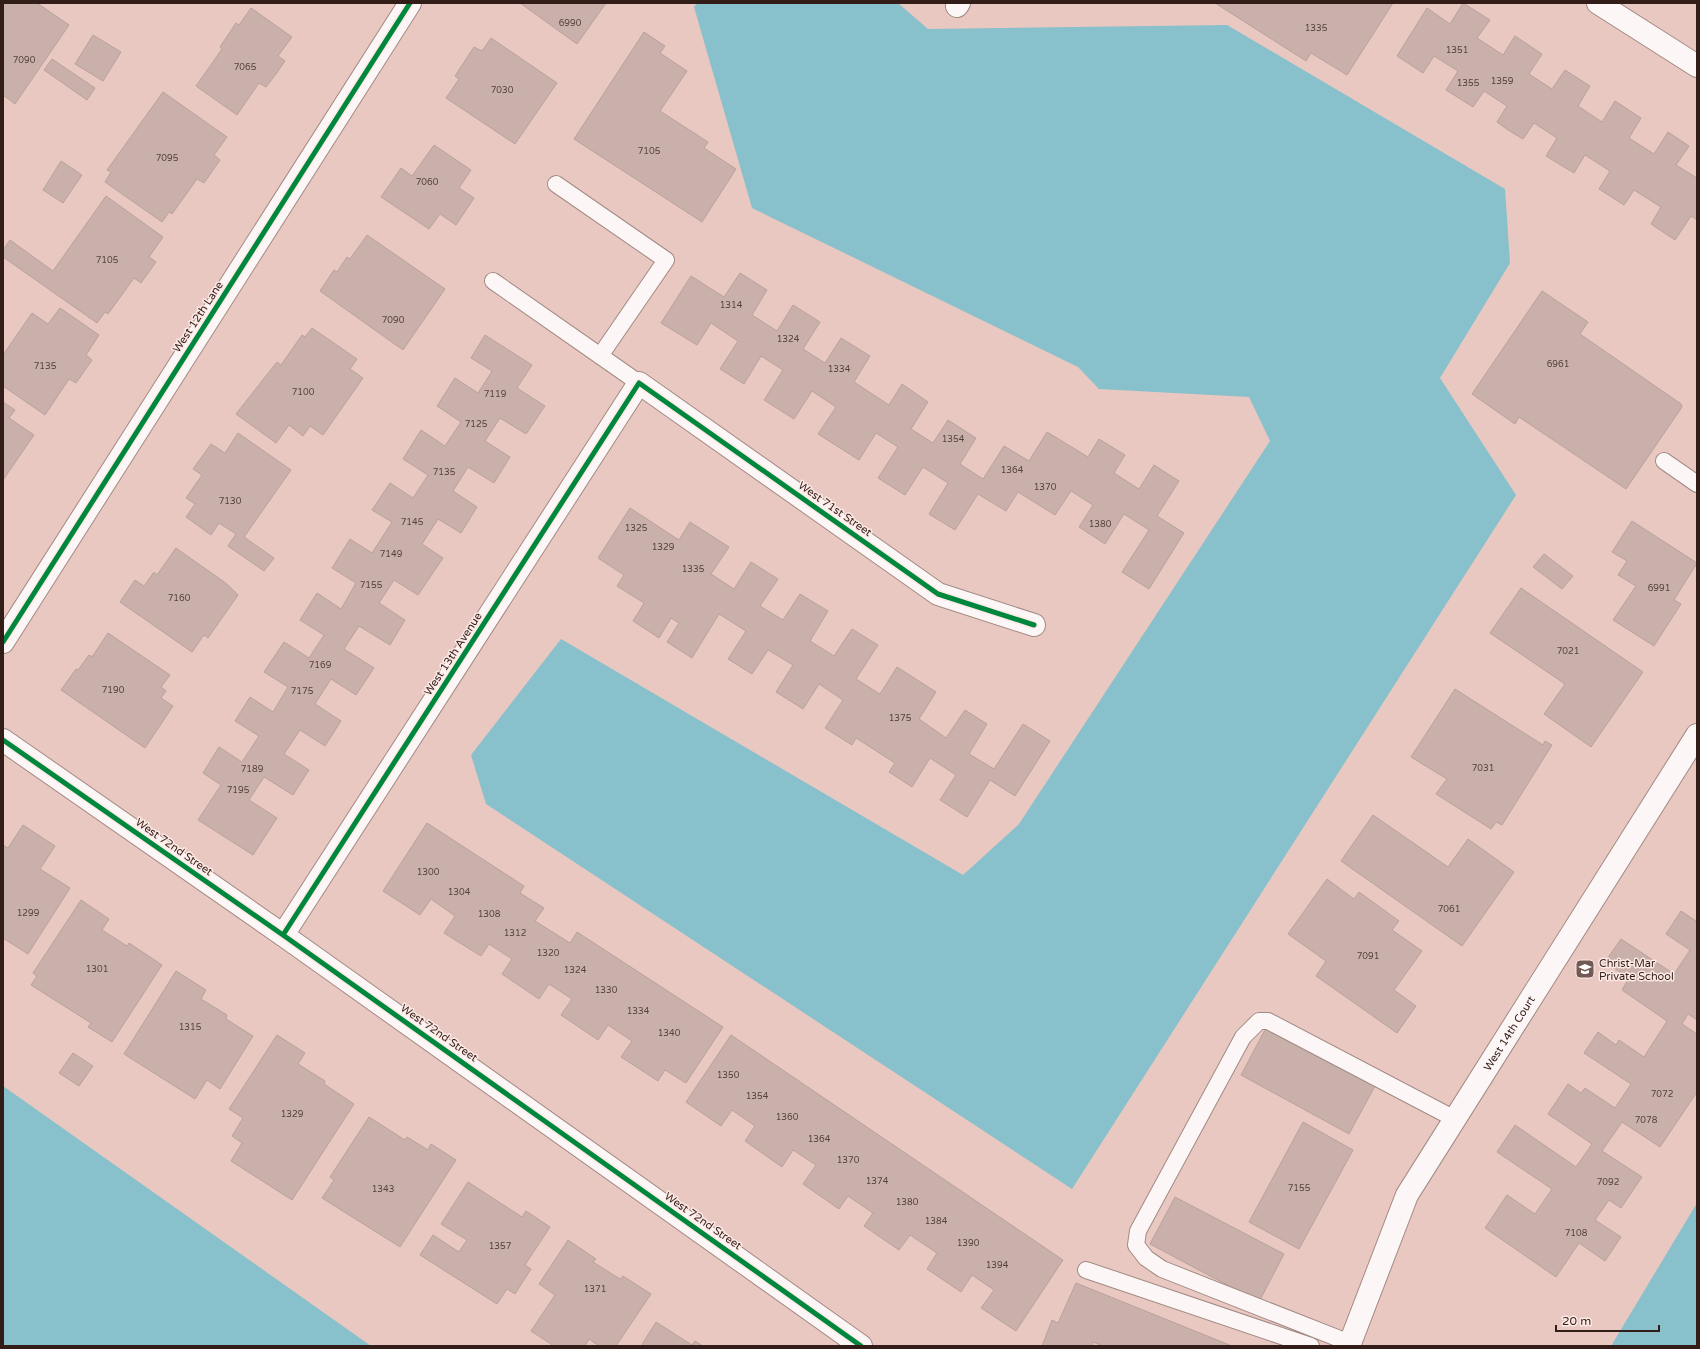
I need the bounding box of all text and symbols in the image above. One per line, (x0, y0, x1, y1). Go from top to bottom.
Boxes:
house number: 6990 (559, 18, 582, 29)
house number: 1335 (1305, 23, 1328, 34)
house number: 1351 (1446, 45, 1468, 56)
house number: 7090 (13, 55, 36, 66)
house number: 7065 (234, 62, 257, 73)
house number: 1359 (1491, 76, 1514, 87)
house number: 1355 (1457, 78, 1480, 89)
house number: 7030 (491, 85, 514, 96)
house number: 7105 (638, 146, 661, 157)
house number: 7095 (156, 153, 179, 164)
house number: 7060 (416, 177, 439, 188)
house number: 7105 (96, 255, 119, 266)
street label: West 12th Lane (170, 279, 226, 355)
house number: 1314 (720, 300, 743, 311)
house number: 7090 (382, 315, 405, 326)
house number: 1324 (777, 334, 800, 345)
house number: 6961 (1547, 359, 1569, 370)
house number: 7135 (34, 361, 57, 372)
house number: 1334 (828, 364, 851, 375)
house number: 7100 (292, 387, 315, 398)
house number: 7119 (484, 389, 507, 400)
house number: 7125 (465, 419, 488, 430)
house number: 1354 (942, 434, 965, 445)
house number: 1364 (1001, 465, 1024, 476)
house number: 7135 (433, 467, 456, 478)
street label: West 71st Street (796, 479, 874, 539)
house number: 1370 (1034, 482, 1057, 493)
house number: 7130 (219, 496, 242, 507)
house number: 7145 (401, 517, 424, 528)
house number: 1380 (1089, 519, 1112, 530)
house number: 1325 (625, 523, 648, 534)
house number: 1329 (652, 542, 675, 553)
house number: 7149 (380, 549, 403, 560)
house number: 1335 (682, 564, 705, 575)
house number: 7155 (360, 580, 383, 591)
house number: 6991 (1648, 583, 1670, 594)
house number: 7160 (168, 593, 191, 604)
street label: West 13th Avenue (421, 610, 485, 698)
house number: 7021 (1557, 646, 1579, 657)
house number: 7169 (309, 660, 332, 671)
house number: 7190 (102, 685, 125, 696)
house number: 7175 (291, 686, 314, 697)
house number: 1375 (889, 713, 912, 724)
house number: 7031 (1472, 763, 1494, 774)
house number: 7189 (241, 764, 264, 775)
house number: 7195 (227, 785, 250, 796)
street label: West 72nd Street (133, 816, 215, 878)
house number: 1300 (417, 867, 440, 878)
house number: 1304 (448, 887, 471, 898)
house number: 7061 (1438, 904, 1460, 915)
house number: 1299 (17, 908, 40, 919)
house number: 1308 (478, 909, 501, 920)
house number: 1312 (504, 928, 526, 939)
house number: 1320 (537, 948, 560, 959)
house number: 7091 (1357, 951, 1379, 962)
place label: Christ-Mar Private School (1599, 957, 1674, 983)
school or university icon: Christ-Mar Private School (1574, 958, 1596, 980)
house number: 1301 (86, 964, 108, 975)
house number: 1324 (564, 965, 587, 976)
house number: 1330 (595, 985, 618, 996)
street label: West 14th Court (1481, 993, 1537, 1073)
street label: West 72nd Street (398, 1002, 480, 1064)
house number: 1334 (627, 1006, 650, 1017)
house number: 1315 (179, 1022, 202, 1033)
house number: 1340 (658, 1028, 681, 1039)
house number: 1350 (717, 1070, 740, 1081)
house number: 7072 (1651, 1089, 1673, 1100)
house number: 1354 (746, 1091, 769, 1102)
house number: 1329 (281, 1109, 304, 1120)
house number: 1360 (776, 1112, 799, 1123)
house number: 7078 (1635, 1115, 1658, 1126)
house number: 1364 (808, 1134, 831, 1145)
house number: 1370 (837, 1155, 860, 1166)
house number: 1374 (866, 1176, 889, 1187)
house number: 7092 (1597, 1177, 1619, 1188)
house number: 7155 (1288, 1183, 1311, 1194)
house number: 1343 (372, 1184, 394, 1195)
street label: West 72nd Street (662, 1190, 744, 1252)
house number: 1380 (896, 1197, 919, 1208)
house number: 1384 (925, 1216, 948, 1227)
house number: 7108 (1565, 1228, 1588, 1239)
house number: 1390 (957, 1238, 980, 1249)
house number: 1357 (489, 1241, 512, 1252)
house number: 1394 (986, 1260, 1009, 1271)
house number: 1371 (584, 1284, 606, 1295)
scale bar (1556, 1307, 1659, 1333)
text: 20 m (1562, 1314, 1591, 1328)

